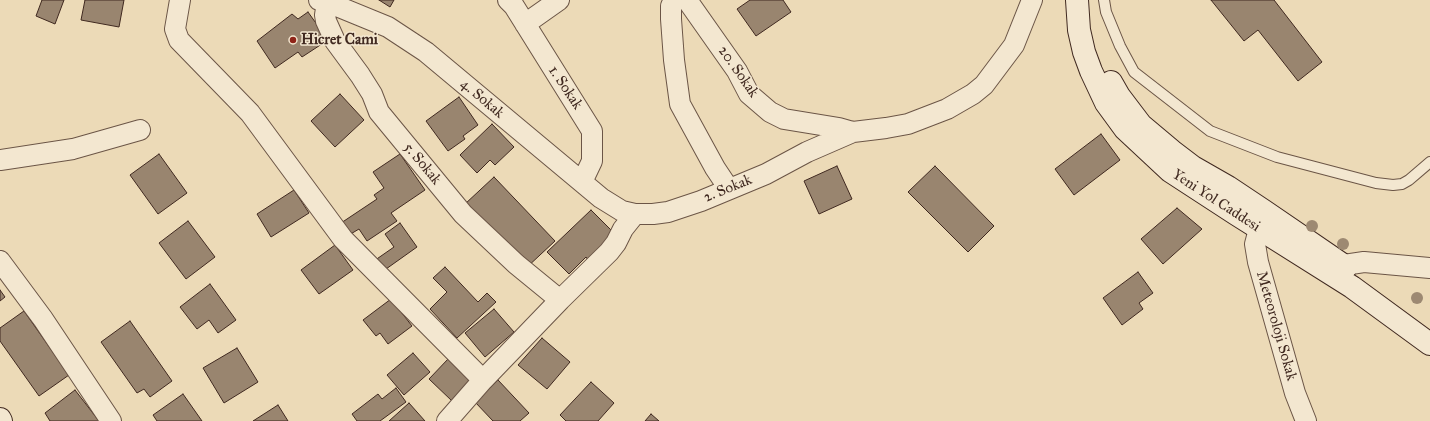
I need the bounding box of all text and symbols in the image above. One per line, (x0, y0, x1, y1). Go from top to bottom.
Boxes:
place label: Hicret Cami (301, 31, 378, 49)
marker: Hicret Cami (288, 35, 298, 45)
street label: 20. Sokak (714, 43, 762, 101)
street label: 1. Sokak (544, 63, 586, 113)
street label: 4. Sokak (456, 76, 508, 122)
street label: 5. Sokak (399, 139, 445, 189)
street label: Yeni Yol Caddesi (1169, 166, 1263, 236)
street label: 2. Sokak (701, 171, 755, 207)
street label: Meteoroloji Sokak (1252, 269, 1300, 383)

